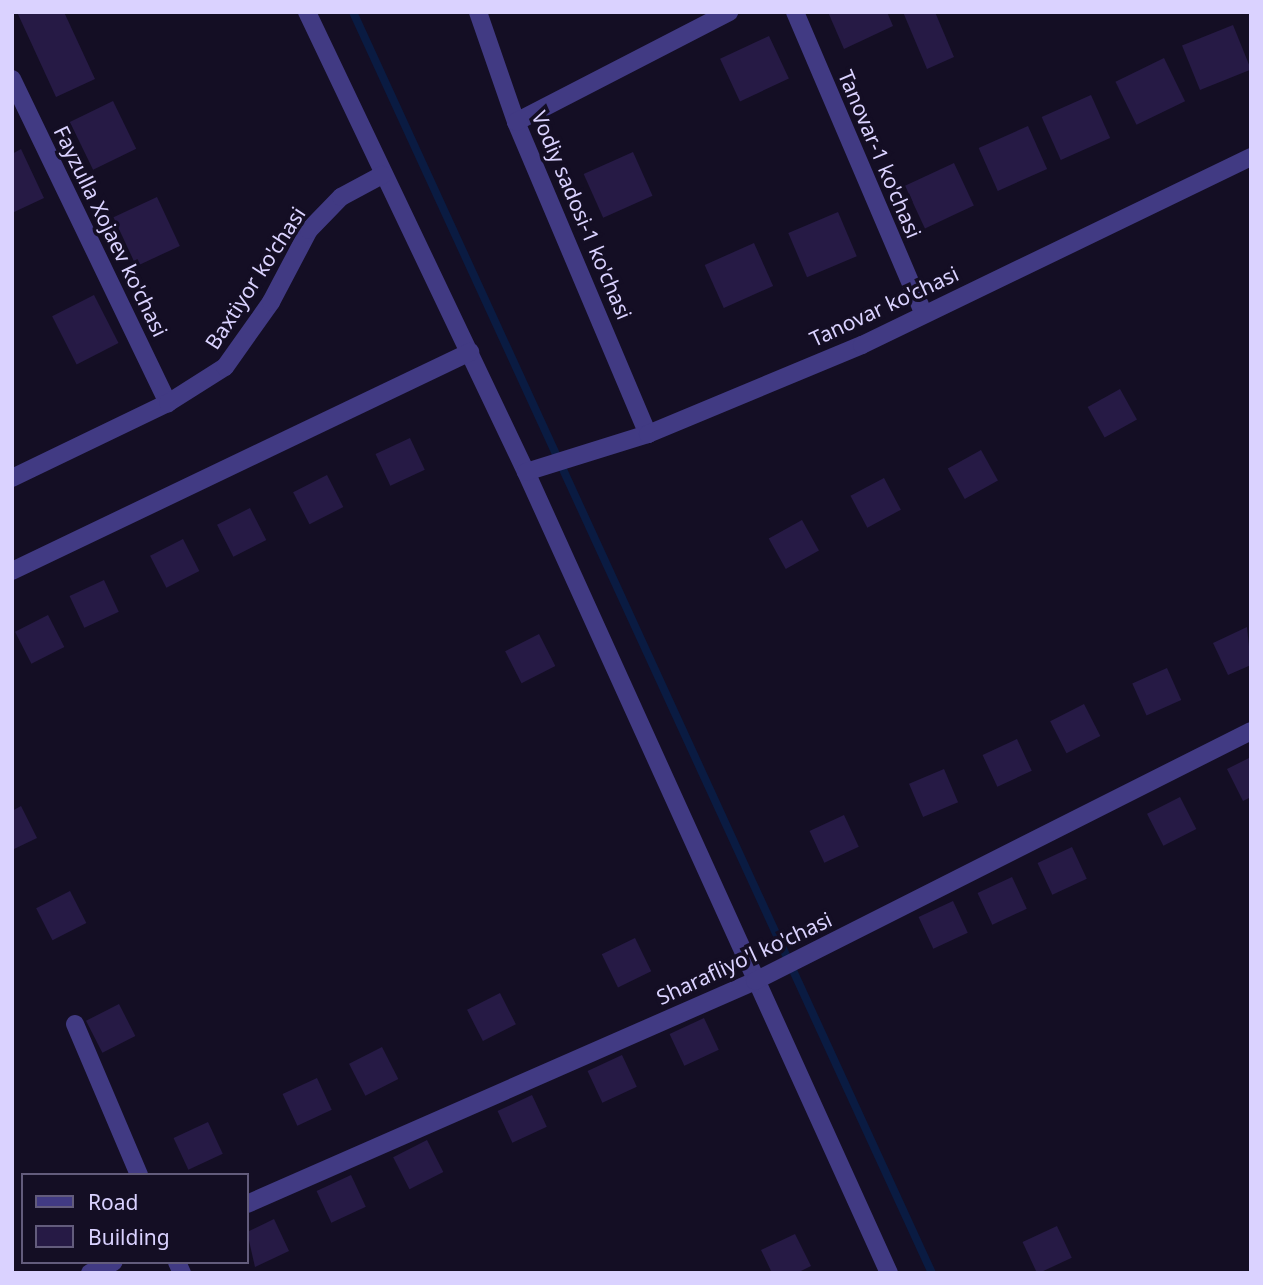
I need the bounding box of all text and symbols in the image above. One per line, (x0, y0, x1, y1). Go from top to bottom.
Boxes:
street label: Tanovar-1 ko'chasi (833, 66, 927, 242)
street label: Vodiy sadosi-1 ko'chasi (527, 107, 637, 323)
street label: Fayzulla Xojaev ko'chasi (49, 121, 173, 341)
street label: Baxtiyor ko'chasi (200, 202, 310, 354)
street label: Tanovar ko'chasi (806, 261, 962, 351)
street label: Sharafliyo'l ko'chasi (652, 906, 836, 1010)
legend (21, 1173, 248, 1264)
text: Road (88, 1188, 138, 1216)
text: Building (88, 1223, 170, 1251)

